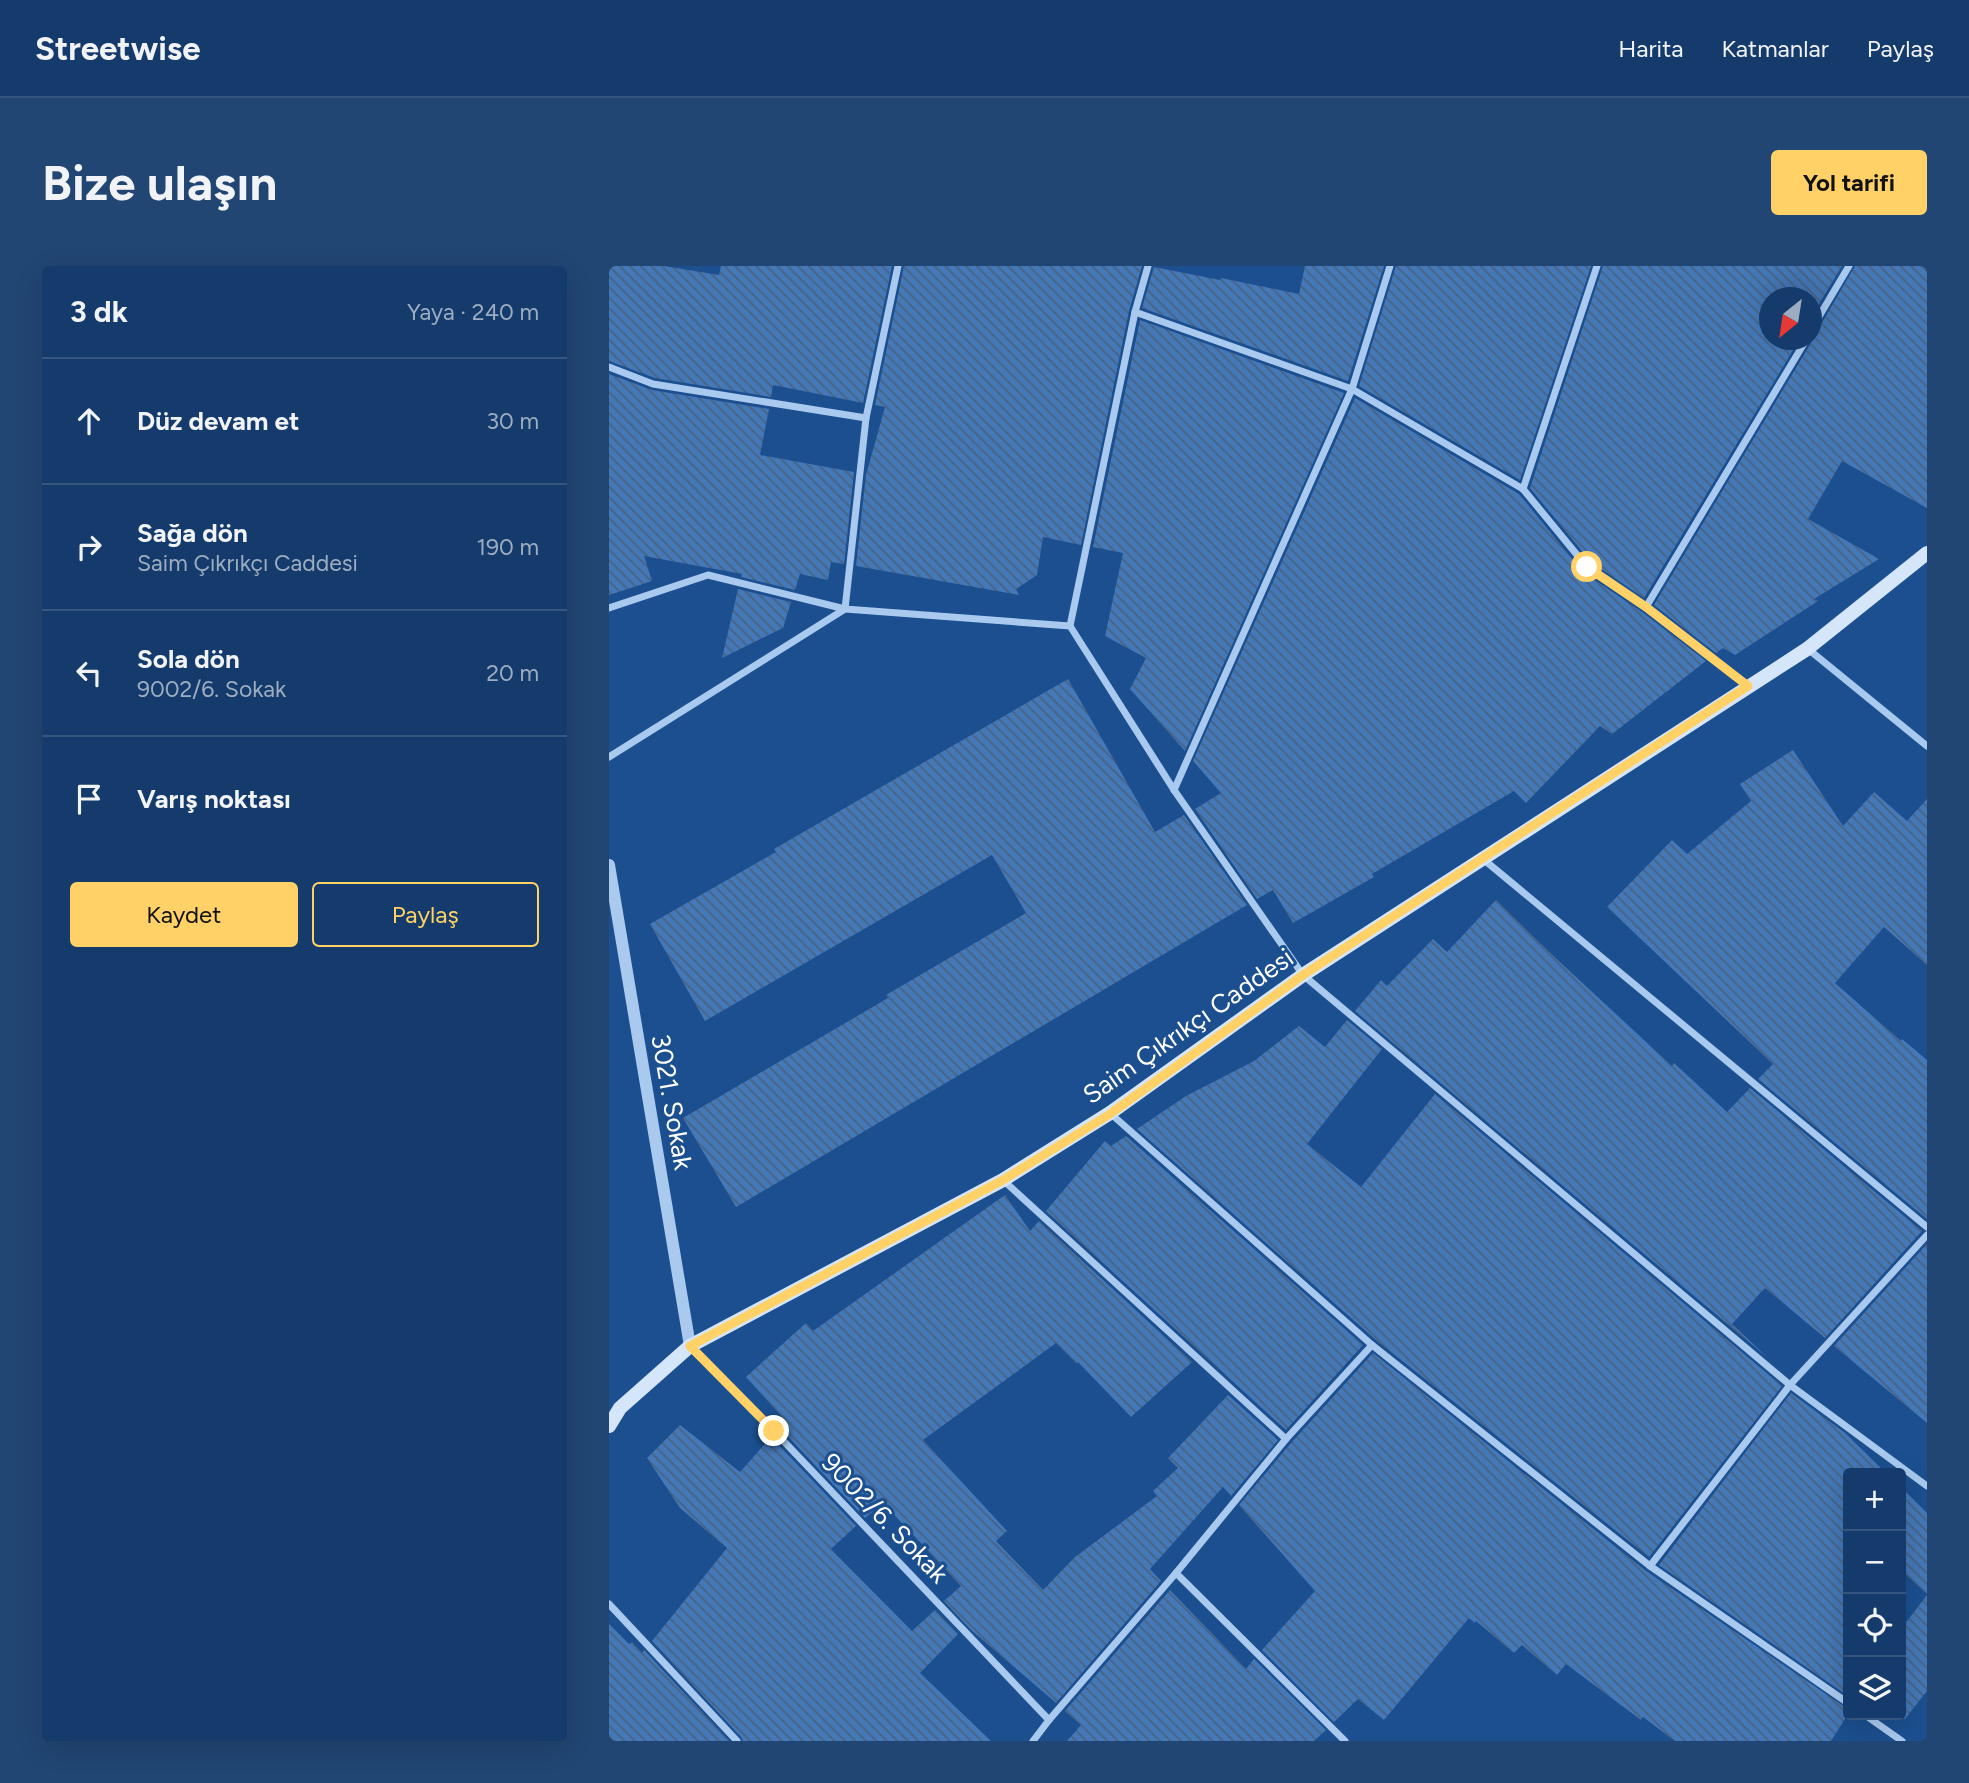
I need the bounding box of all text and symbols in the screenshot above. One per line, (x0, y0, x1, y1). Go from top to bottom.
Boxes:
text: Streetwise (35, 29, 201, 68)
text: Harita (1618, 34, 1683, 63)
text: Katmanlar (1721, 34, 1829, 63)
text: Paylaş (1867, 34, 1934, 63)
button: Yol tarifi (1771, 150, 1927, 215)
text: Bize ulaşın (42, 153, 277, 212)
north arrow (1759, 287, 1822, 350)
text: 3 dk (70, 293, 128, 330)
text: Yaya · 240 m (407, 298, 539, 326)
icon: ahead (70, 402, 108, 440)
text: Düz devam et (137, 405, 299, 437)
text: 30 m (486, 407, 539, 435)
text: Sağa dön (137, 517, 248, 549)
icon: right (70, 528, 108, 566)
text: 190 m (476, 533, 539, 561)
text: Saim Çıkrıkçı Caddesi (137, 549, 358, 577)
route start (1571, 551, 1602, 582)
text: Sola dön (137, 643, 240, 675)
icon: left (70, 654, 108, 692)
text: 20 m (486, 659, 539, 687)
text: 9002/6. Sokak (137, 675, 286, 703)
icon: arrive (70, 780, 108, 818)
text: Varış noktası (137, 783, 291, 815)
button: Kaydet (70, 882, 298, 947)
button: Paylaş (312, 882, 539, 947)
street label: Saim Çıkrıkçı Caddesi (1077, 941, 1299, 1111)
street label: 3021. Sokak (644, 1032, 700, 1173)
route end (758, 1415, 789, 1446)
street label: 9002/6. Sokak (815, 1446, 955, 1590)
map controls (1843, 1468, 1906, 1720)
button: + (1843, 1468, 1906, 1531)
button: − (1843, 1531, 1906, 1594)
button: locate (1843, 1594, 1906, 1657)
button: layers (1843, 1657, 1906, 1720)

